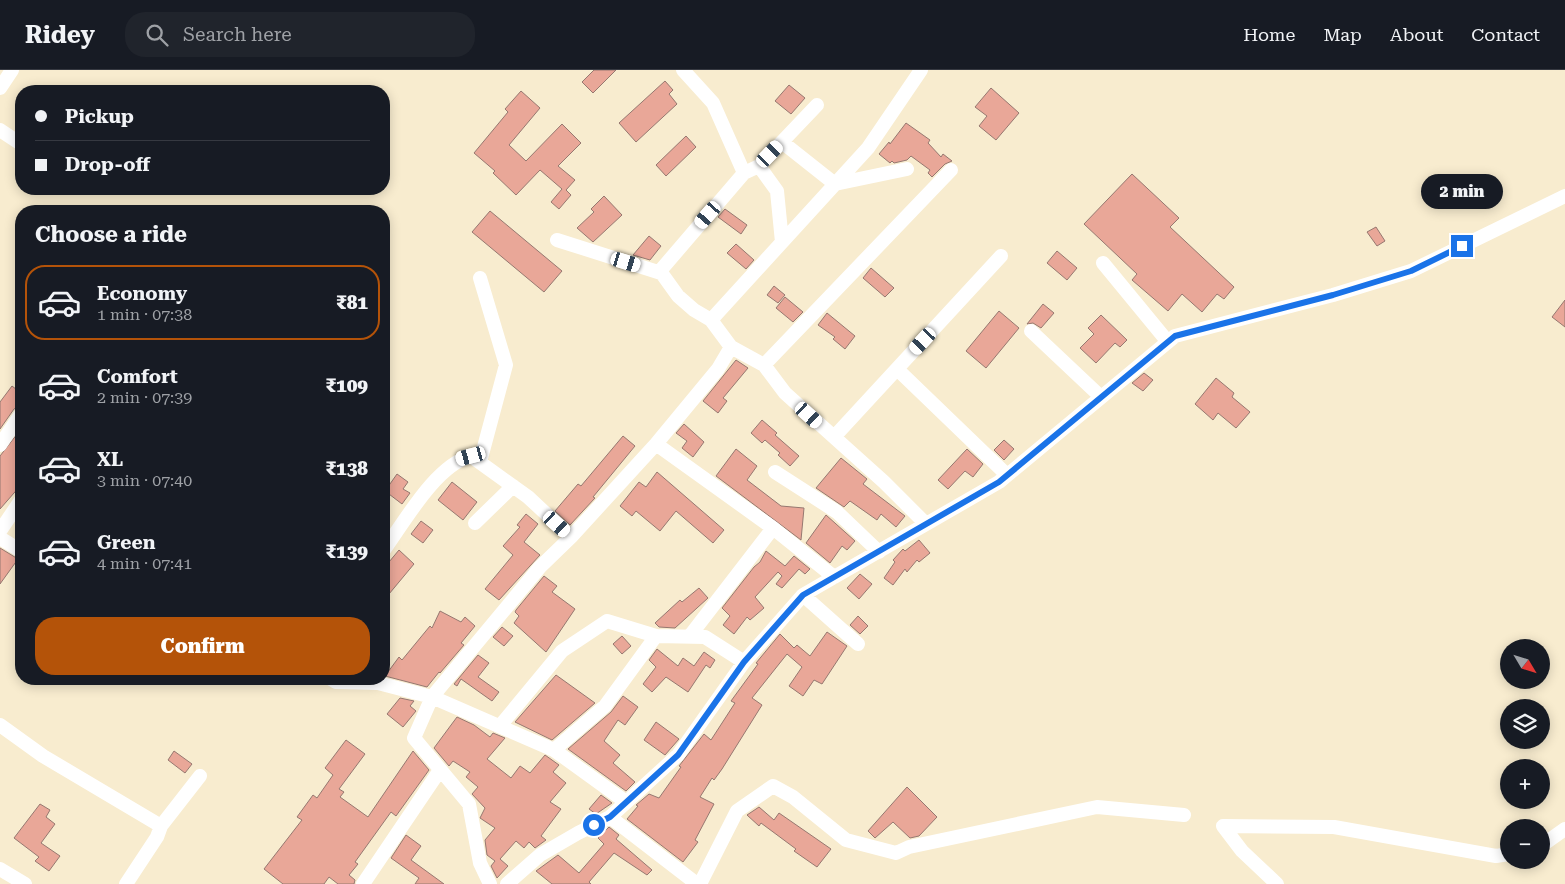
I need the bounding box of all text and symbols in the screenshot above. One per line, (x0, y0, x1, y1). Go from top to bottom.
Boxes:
search box (125, 12, 475, 57)
text: Ridey (25, 21, 95, 49)
icon: search (143, 21, 171, 49)
text: Search here (183, 23, 292, 46)
text: Home (1243, 24, 1295, 45)
text: Map (1323, 24, 1362, 45)
text: About (1390, 24, 1443, 45)
text: Contact (1471, 24, 1540, 45)
text: Pickup (65, 105, 134, 128)
car (754, 138, 785, 170)
text: Drop-off (65, 153, 150, 176)
callout: 2 min (1421, 174, 1503, 208)
text: 2 min (1440, 182, 1484, 201)
car (692, 199, 723, 231)
text: Choose a ride (35, 222, 187, 247)
route end (1451, 235, 1473, 257)
car (609, 250, 642, 274)
icon: car (37, 280, 82, 325)
text: Economy (97, 282, 187, 305)
text: ₹81 (336, 291, 368, 314)
text: 1 min · 07:38 (97, 305, 192, 324)
car (907, 325, 938, 357)
icon: car (37, 363, 82, 408)
text: Comfort (97, 365, 178, 388)
text: ₹109 (325, 374, 368, 397)
text: 2 min · 07:39 (97, 388, 192, 407)
car (792, 399, 825, 431)
car (454, 445, 487, 467)
icon: car (37, 446, 82, 491)
text: XL (97, 448, 123, 471)
text: ₹138 (325, 457, 368, 480)
text: 3 min · 07:40 (97, 471, 192, 490)
car (540, 508, 573, 540)
icon: car (37, 529, 82, 574)
text: Green (97, 531, 155, 554)
text: ₹139 (325, 540, 368, 563)
text: 4 min · 07:41 (97, 554, 192, 573)
button: Confirm (35, 617, 370, 675)
north arrow (1500, 639, 1550, 689)
map controls (1500, 639, 1550, 869)
button: layers (1500, 699, 1550, 749)
button: + (1500, 759, 1550, 809)
route start (583, 814, 605, 836)
button: − (1500, 819, 1550, 869)

